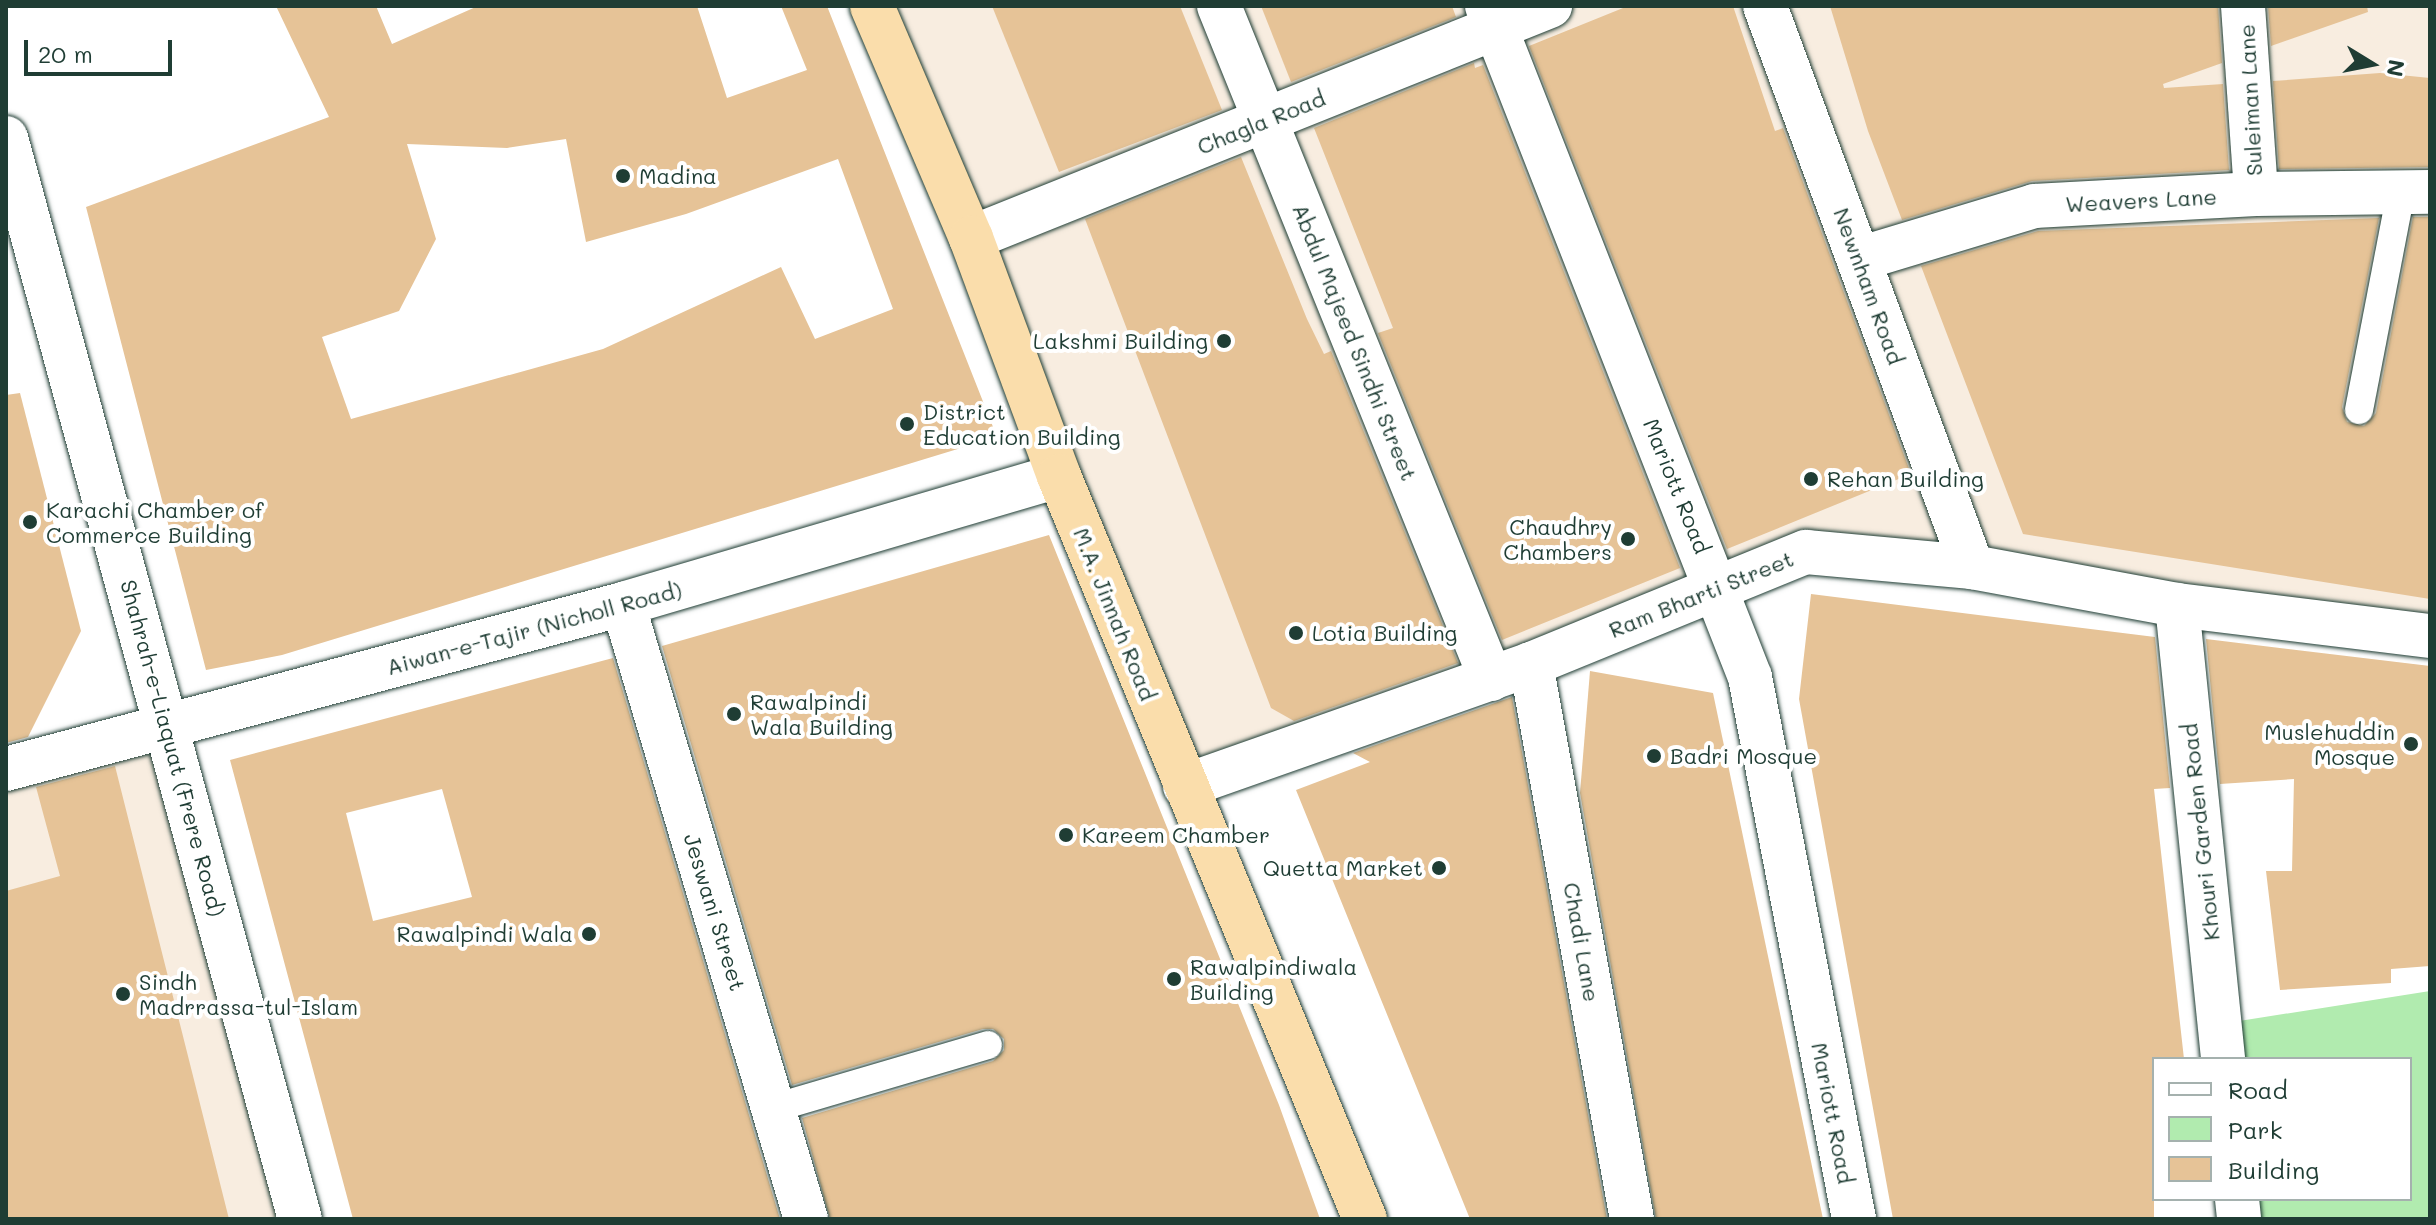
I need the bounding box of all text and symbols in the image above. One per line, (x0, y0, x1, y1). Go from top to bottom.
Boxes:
street label: Suleiman Lane (2233, 23, 2267, 177)
scale bar (28, 24, 176, 74)
north arrow (2332, 24, 2412, 104)
text: 20 m (38, 38, 93, 69)
text: N (2380, 58, 2412, 79)
street label: Chagla Road (1193, 84, 1329, 160)
place label: Madina (639, 163, 717, 189)
marker: Madina (614, 167, 632, 185)
street label: Weavers Lane (2065, 183, 2217, 217)
street label: Abdul Majeed Sindhi Street (1287, 200, 1423, 484)
street label: Newnham Road (1828, 204, 1910, 368)
place label: Lakshmi Building (1033, 328, 1208, 354)
marker: Lakshmi Building (1215, 332, 1233, 350)
place label: District Education Building (923, 398, 1120, 450)
marker: District Education Building (898, 415, 916, 433)
street label: Mariott Road (1638, 415, 1716, 557)
place label: Rehan Building (1827, 466, 1984, 492)
marker: Rehan Building (1802, 470, 1820, 488)
place label: Karachi Chamber of Commerce Building (46, 496, 264, 548)
marker: Karachi Chamber of Commerce Building (21, 513, 39, 531)
place label: Chaudhry Chambers (1503, 513, 1612, 564)
street label: M.A. Jinnah Road (1068, 524, 1162, 704)
marker: Chaudhry Chambers (1619, 530, 1637, 548)
street label: Ram Bharti Street (1605, 545, 1797, 643)
street label: Aiwan-e-Tajir (Nicholl Road) (384, 576, 684, 680)
street label: Shahrah-e-Liaquat (Frere Road) (115, 577, 231, 919)
place label: Lotia Building (1312, 620, 1457, 646)
marker: Lotia Building (1287, 624, 1305, 642)
place label: Rawalpindi Wala Building (750, 688, 893, 740)
marker: Rawalpindi Wala Building (725, 705, 743, 723)
place label: Muslehuddin Mosque (2264, 718, 2395, 770)
street label: Khouri Garden Road (2175, 722, 2225, 942)
marker: Muslehuddin Mosque (2402, 735, 2420, 753)
place label: Badri Mosque (1670, 743, 1817, 769)
marker: Badri Mosque (1645, 747, 1663, 765)
place label: Kareem Chamber (1082, 822, 1270, 848)
marker: Kareem Chamber (1057, 826, 1075, 844)
street label: Jeswani Street (679, 830, 751, 994)
place label: Quetta Market (1263, 855, 1423, 881)
marker: Quetta Market (1430, 859, 1448, 877)
street label: Chadi Lane (1559, 880, 1605, 1004)
place label: Rawalpindi Wala (396, 921, 573, 947)
marker: Rawalpindi Wala (580, 925, 598, 943)
place label: Rawalpindiwala Building (1190, 953, 1357, 1004)
place label: Sindh Madrrassa-tul-Islam (139, 968, 358, 1020)
marker: Rawalpindiwala Building (1165, 970, 1183, 988)
marker: Sindh Madrrassa-tul-Islam (114, 985, 132, 1003)
street label: Mariott Road (1806, 1040, 1860, 1186)
legend (2152, 1057, 2412, 1201)
text: Road (2228, 1074, 2288, 1105)
text: Park (2228, 1114, 2282, 1145)
text: Building (2228, 1154, 2319, 1185)

